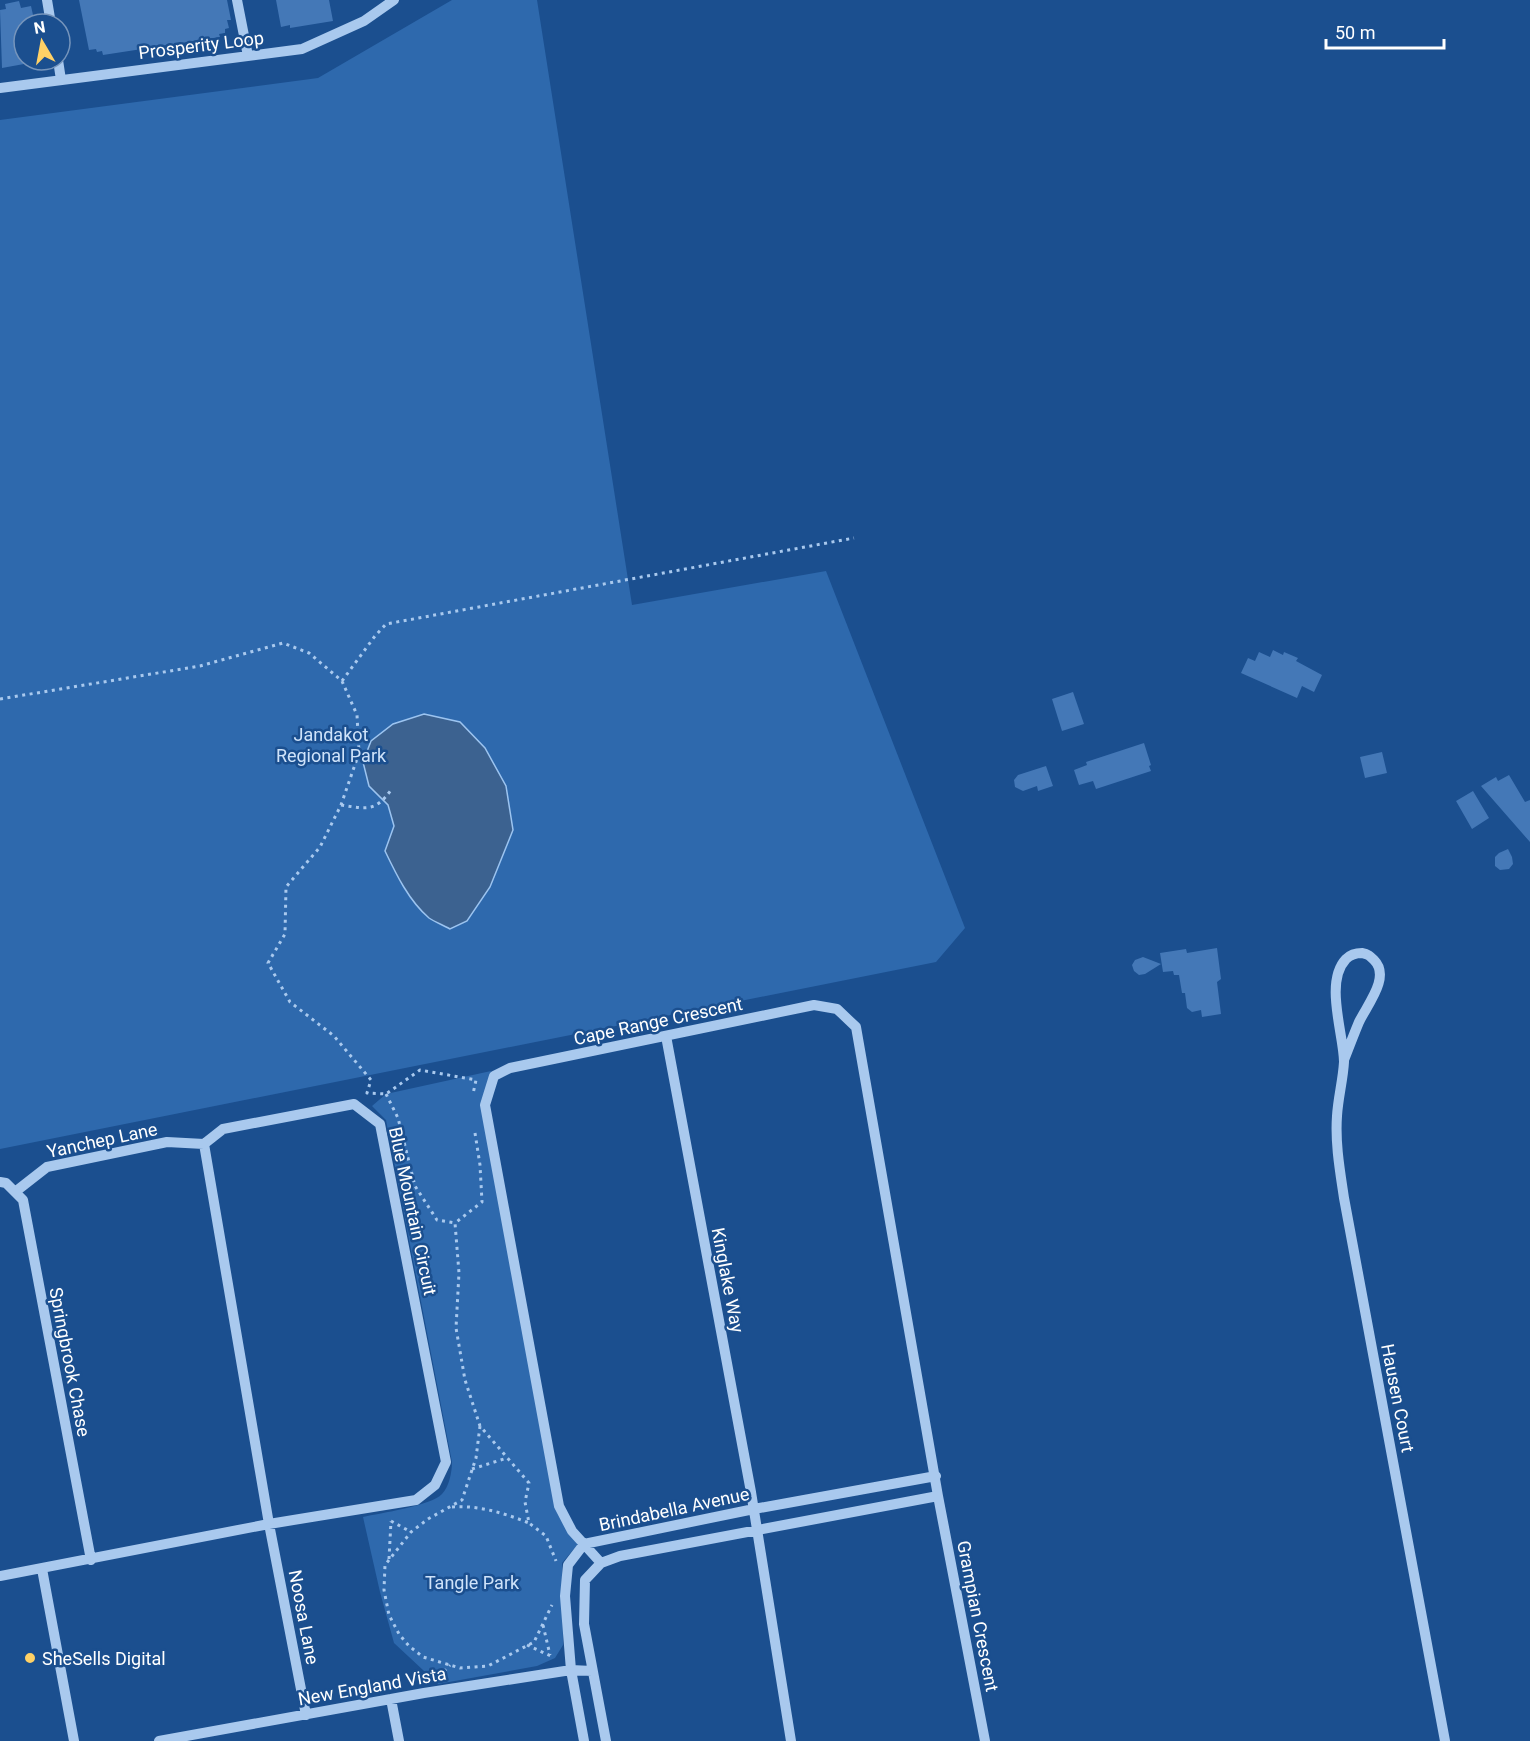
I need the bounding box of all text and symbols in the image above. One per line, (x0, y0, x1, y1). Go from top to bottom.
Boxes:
north arrow (12, 12, 72, 72)
scale bar (1326, 12, 1444, 50)
text: N (32, 17, 47, 38)
text: 50 m (1335, 22, 1375, 43)
street label: Prosperity Loop (137, 27, 265, 63)
park label: Jandakot Regional Park (276, 724, 387, 766)
street label: Cape Range Crescent (572, 993, 744, 1049)
street label: Yanchep Lane (45, 1118, 159, 1162)
street label: Blue Mountain Circuit (385, 1125, 441, 1297)
street label: Kinglake Way (708, 1226, 749, 1335)
street label: Springbrook Chase (45, 1286, 95, 1438)
street label: Hausen Court (1377, 1342, 1419, 1454)
street label: Brindabella Avenue (597, 1483, 751, 1535)
street label: Grampian Crescent (953, 1539, 1003, 1693)
street label: Noosa Lane (285, 1568, 323, 1666)
park label: Tangle Park (425, 1572, 520, 1593)
place label: SheSells Digital (42, 1648, 166, 1669)
marker: SheSells Digital (23, 1651, 37, 1665)
street label: New England Vista (296, 1663, 448, 1709)

